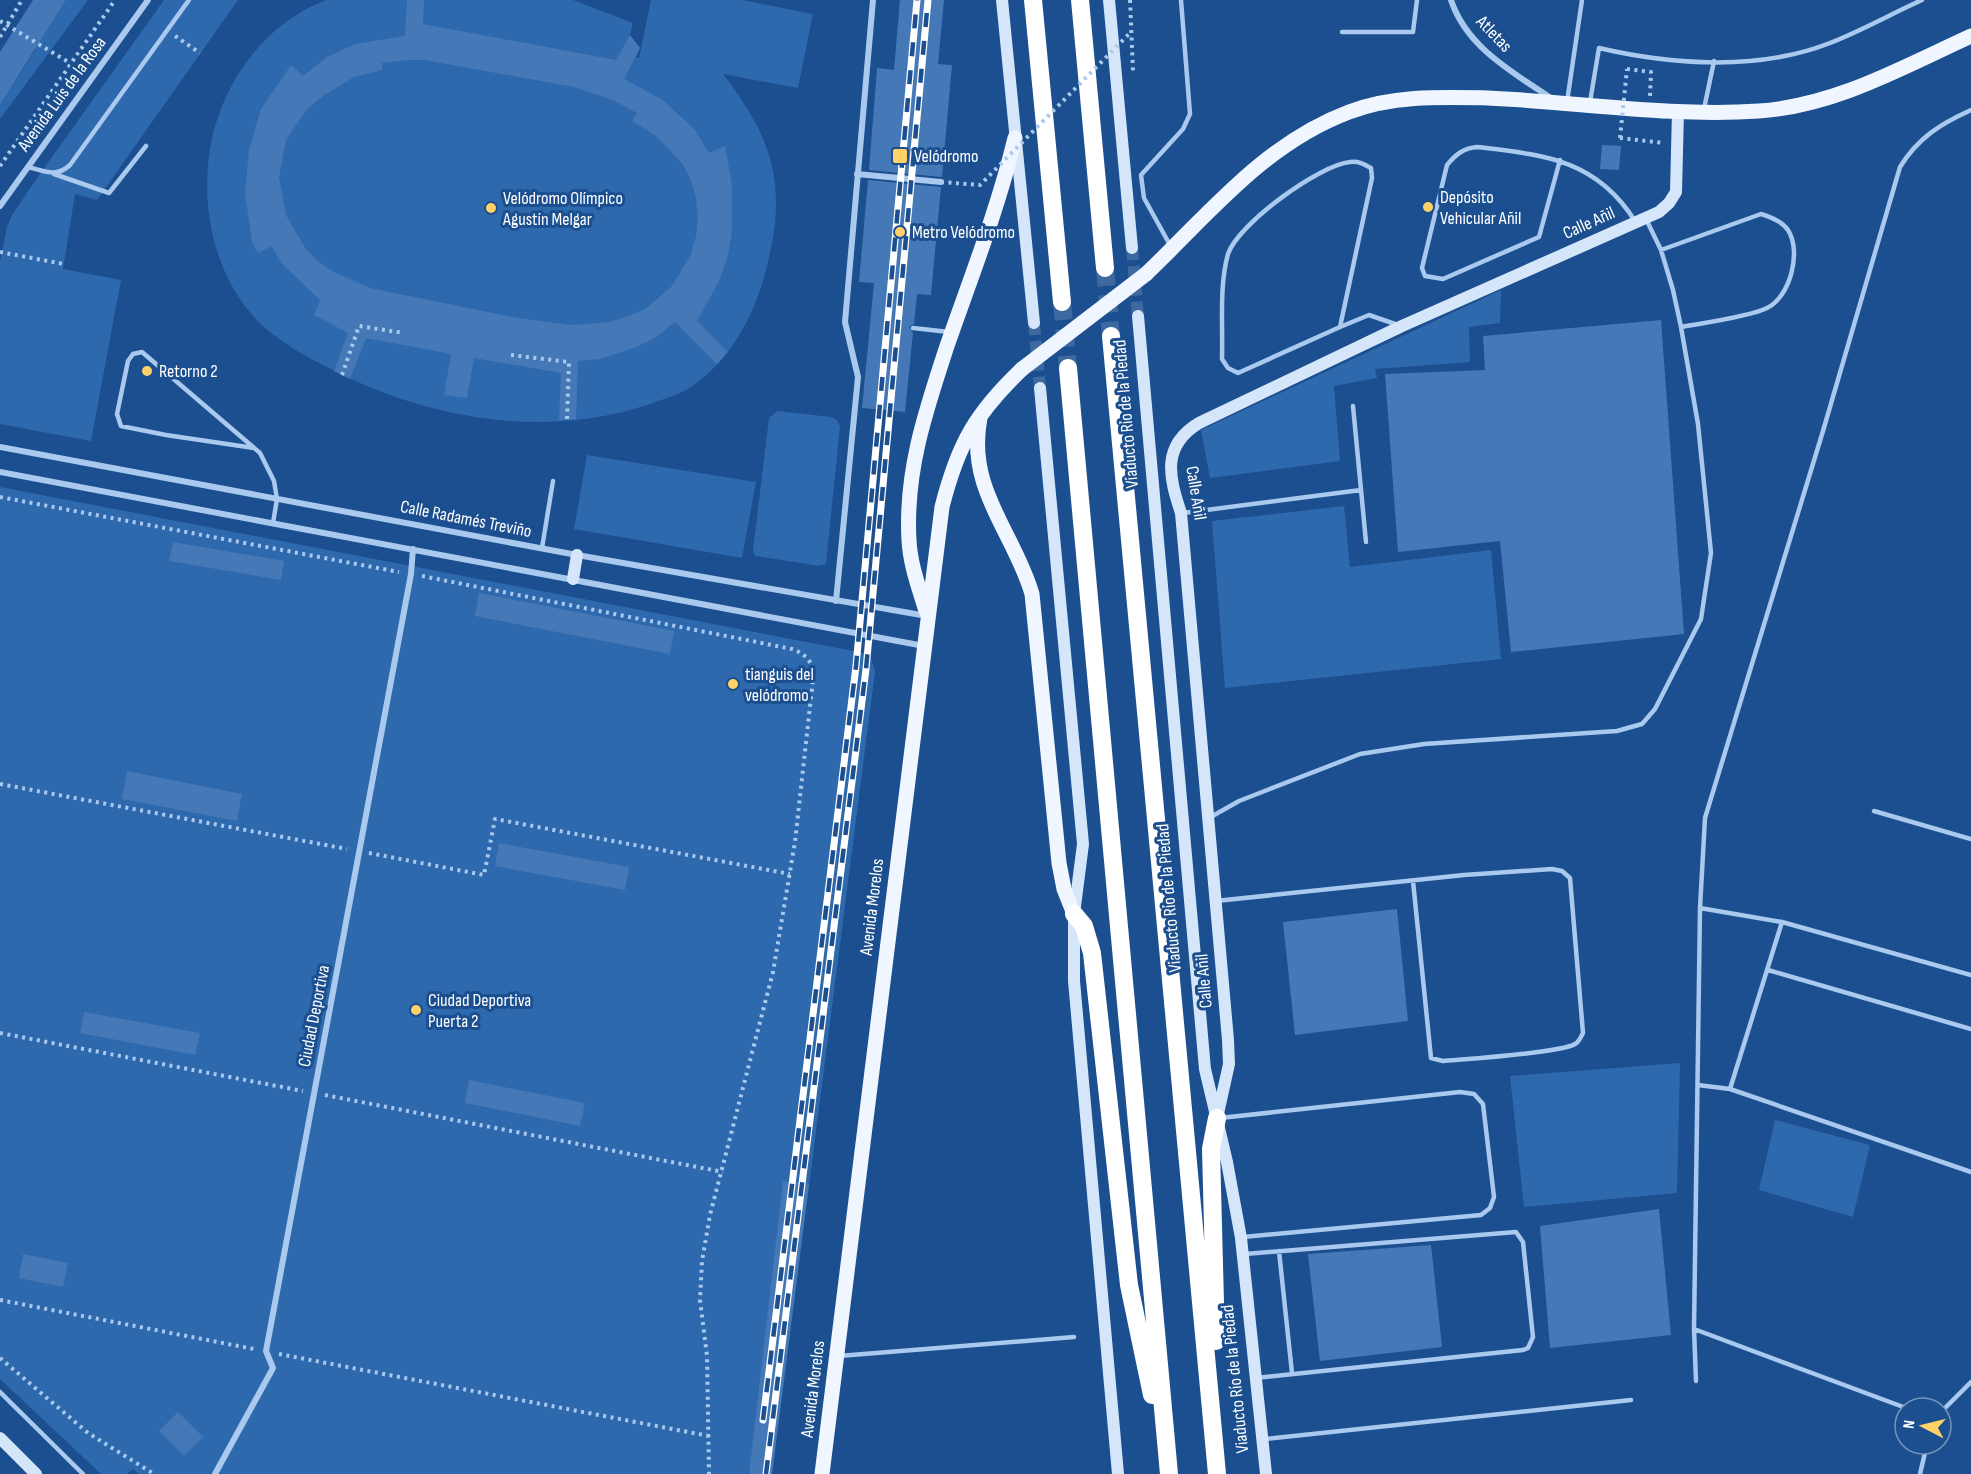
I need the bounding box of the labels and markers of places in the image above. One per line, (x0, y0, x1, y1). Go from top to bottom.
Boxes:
place label: Velódromo (914, 146, 978, 167)
marker: Velódromo (891, 147, 909, 165)
place label: Depósito Vehicular Añil (1440, 187, 1521, 229)
place label: Velódromo Olímpico Agustín Melgar (502, 188, 623, 230)
marker: Depósito Vehicular Añil (1421, 200, 1435, 214)
marker: Velódromo Olímpico Agustín Melgar (484, 201, 498, 215)
place label: Metro Velódromo (912, 222, 1015, 243)
marker: Metro Velódromo (893, 225, 907, 239)
place label: Retorno 2 (159, 361, 218, 382)
marker: Retorno 2 (140, 364, 154, 378)
place label: tianguis del velódromo (745, 664, 814, 706)
marker: tianguis del velódromo (726, 677, 740, 691)
place label: Ciudad Deportiva Puerta 2 (428, 990, 531, 1032)
marker: Ciudad Deportiva Puerta 2 (409, 1003, 423, 1017)

